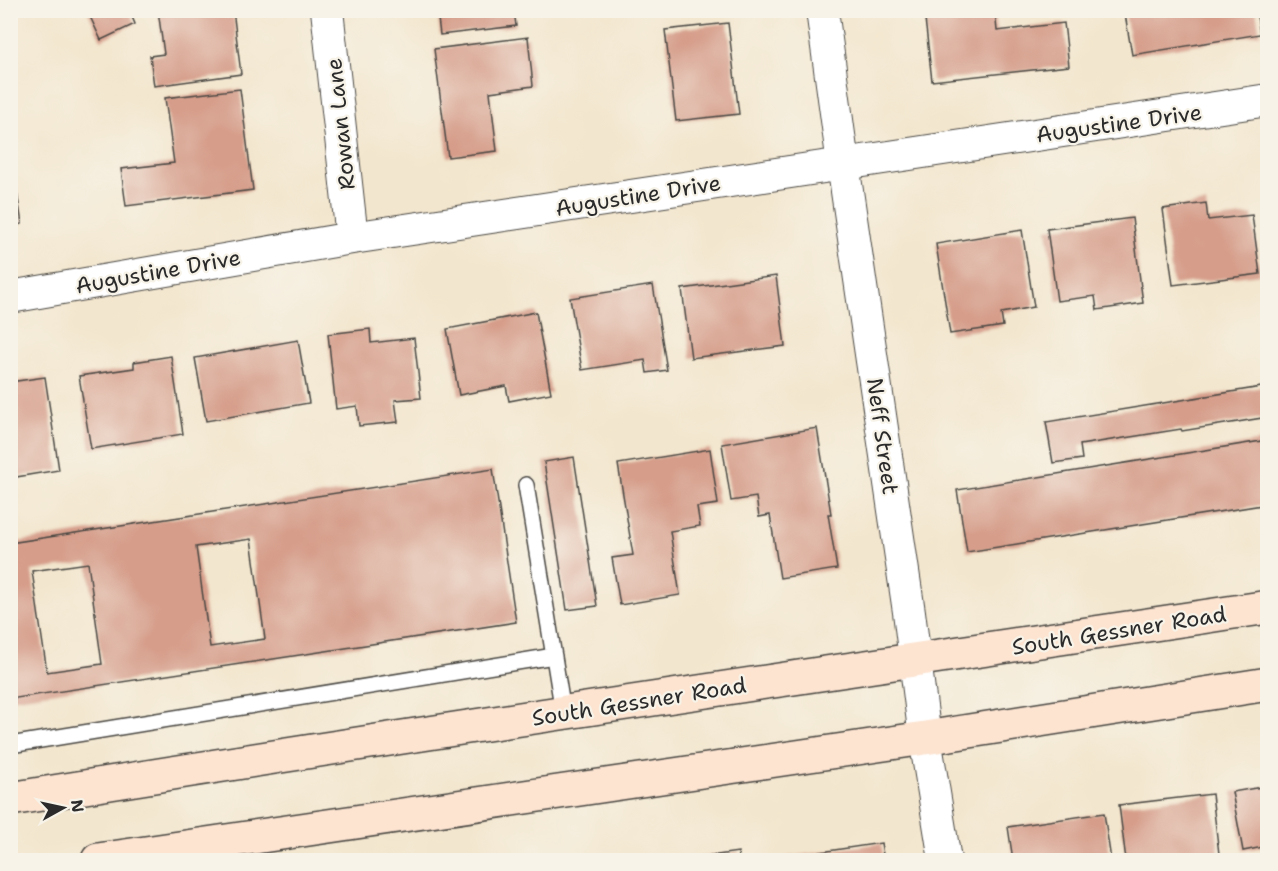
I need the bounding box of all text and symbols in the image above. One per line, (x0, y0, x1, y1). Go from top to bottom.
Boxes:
street label: Rowan Lane (319, 57, 362, 191)
street label: Augustine Drive (1034, 98, 1204, 149)
street label: Augustine Drive (553, 168, 723, 223)
street label: Augustine Drive (73, 243, 243, 300)
street label: Neff Street (860, 376, 905, 496)
street label: South Gessner Road (1010, 599, 1228, 662)
street label: South Gessner Road (530, 670, 748, 733)
north arrow (33, 778, 93, 838)
text: N (66, 798, 89, 814)

